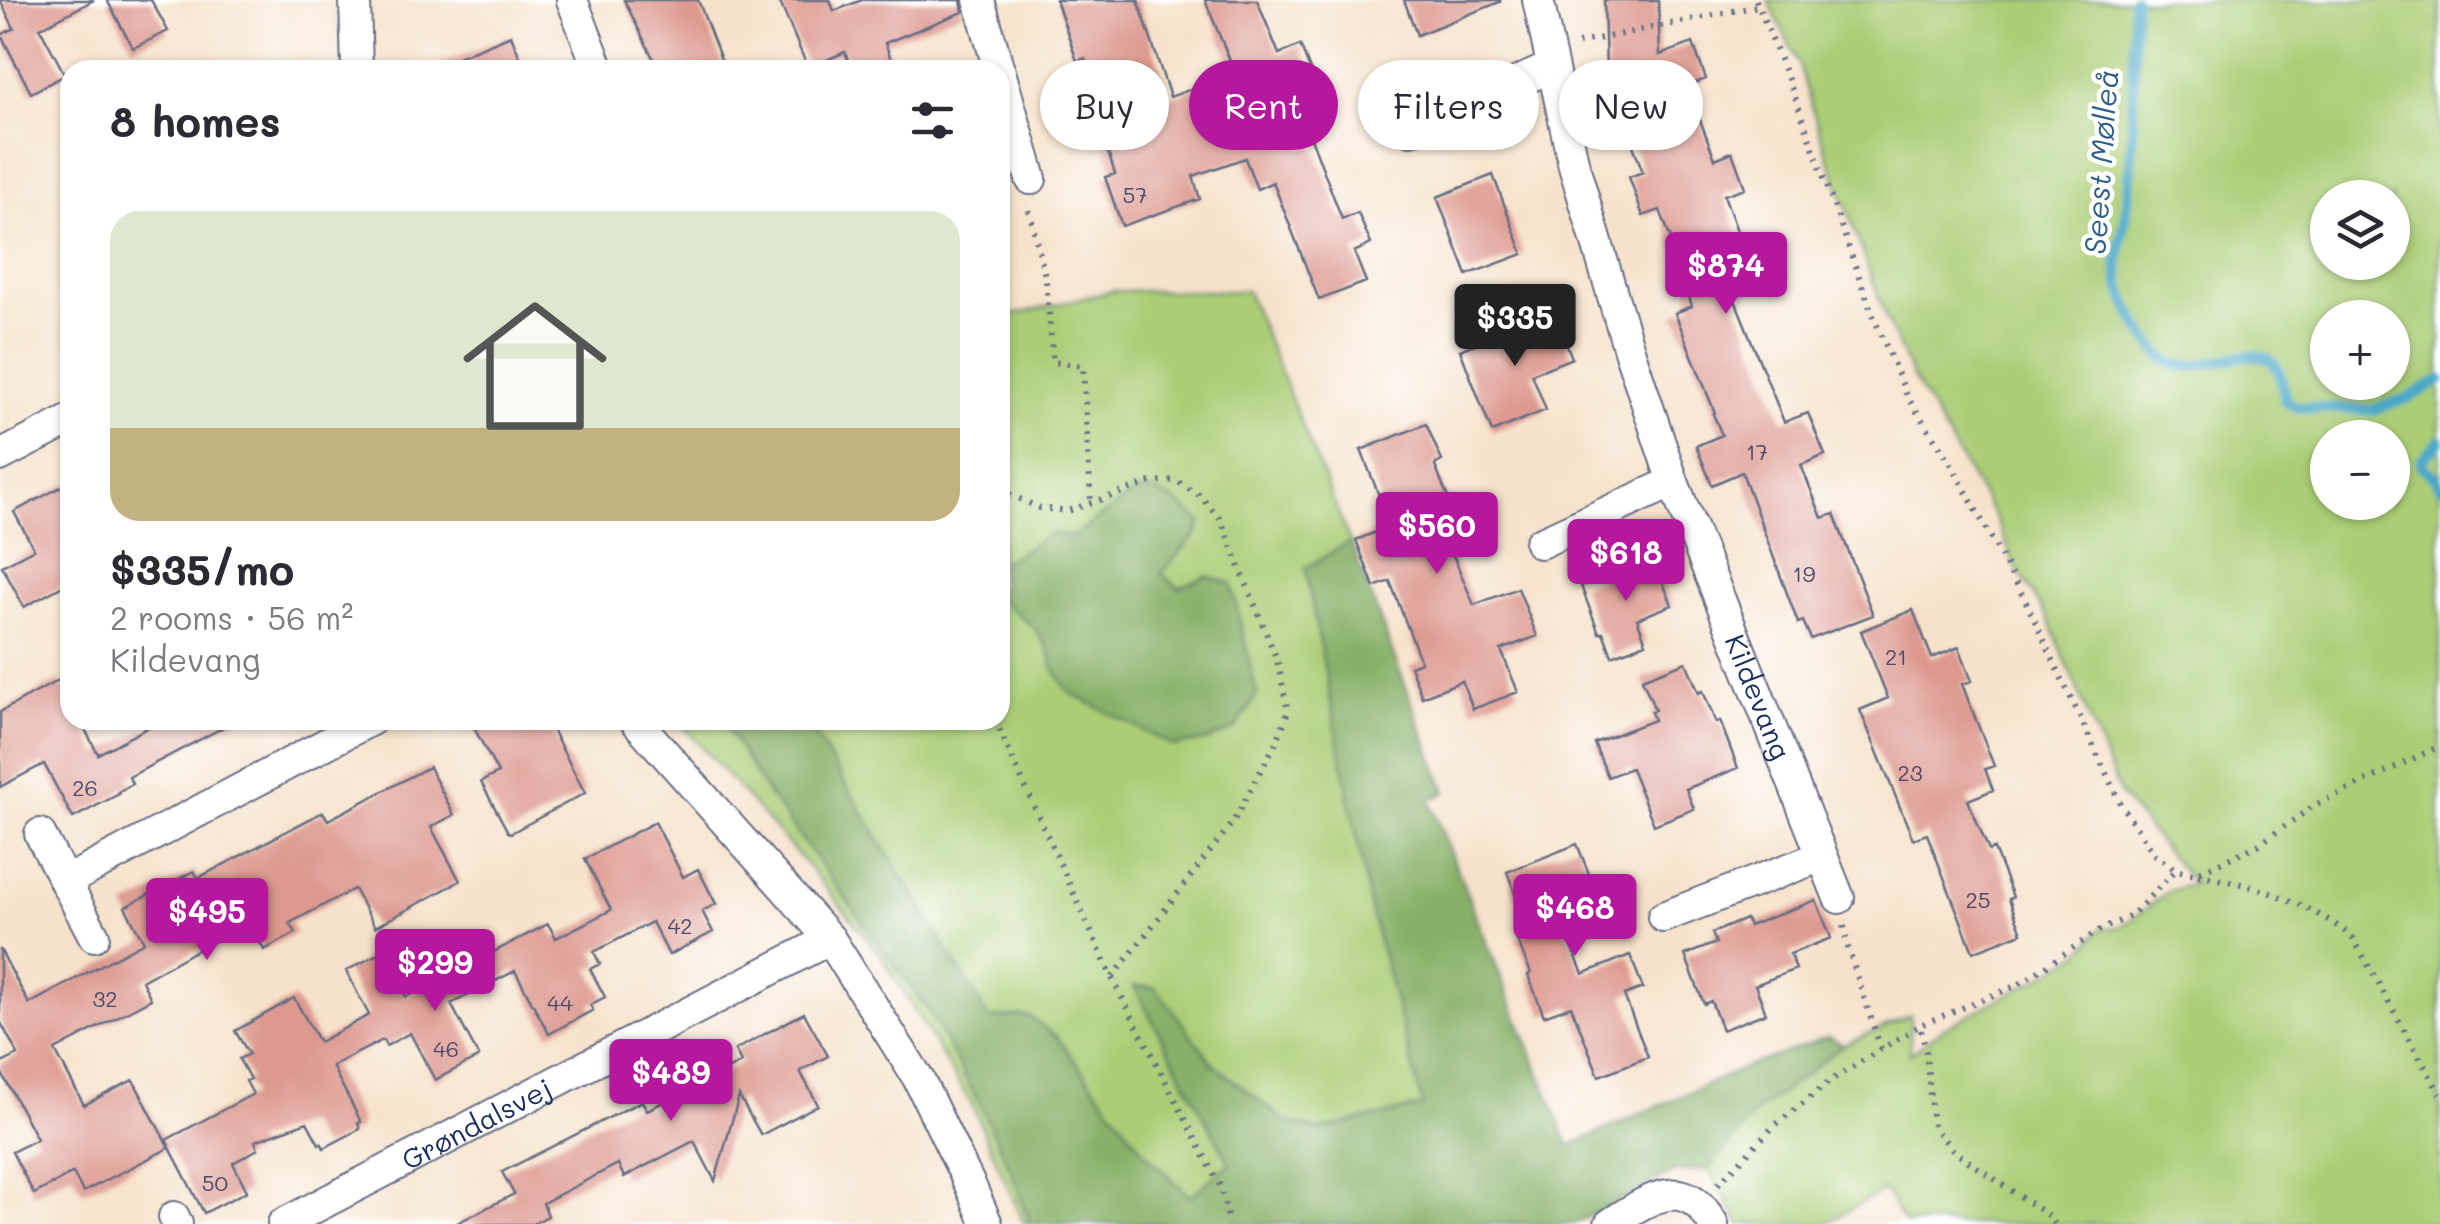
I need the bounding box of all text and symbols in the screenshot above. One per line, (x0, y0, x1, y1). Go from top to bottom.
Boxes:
chip: Buy (1040, 60, 1169, 150)
chip: Rent (1189, 60, 1338, 150)
chip: Filters (1358, 60, 1539, 150)
chip: New (1559, 60, 1703, 150)
water label: Seest Mølleå (2074, 68, 2126, 256)
text: 8 homes (110, 93, 281, 148)
icon: filters (905, 93, 960, 148)
house number: 57 (1122, 180, 1148, 209)
map controls (2310, 180, 2410, 520)
button: layers (2310, 180, 2410, 280)
pin: $874 (1667, 232, 1785, 317)
text: $874 (1687, 243, 1765, 285)
icon: home (445, 276, 625, 456)
pin: $335 (1456, 284, 1574, 369)
text: $335 (1477, 295, 1553, 337)
button: + (2310, 300, 2410, 400)
button: − (2310, 420, 2410, 520)
house number: 17 (1746, 437, 1768, 466)
pin: $560 (1378, 492, 1496, 577)
text: $560 (1398, 503, 1476, 545)
pin: $618 (1567, 519, 1685, 604)
text: $618 (1589, 530, 1663, 572)
text: $335/mo (110, 541, 294, 596)
house number: 19 (1793, 559, 1815, 588)
text: 2 rooms · 56 m² (110, 596, 353, 638)
street label: Kildevang (1717, 629, 1800, 764)
text: Kildevang (110, 638, 261, 680)
house number: 21 (1885, 642, 1907, 671)
house number: 23 (1897, 758, 1923, 787)
house number: 26 (72, 773, 98, 802)
pin: $468 (1516, 874, 1634, 959)
pin: $495 (148, 878, 266, 963)
text: $468 (1535, 885, 1615, 927)
house number: 25 (1965, 885, 1991, 914)
text: $495 (168, 889, 246, 931)
house number: 42 (667, 911, 693, 940)
pin: $299 (376, 929, 494, 1014)
text: $299 (397, 940, 473, 982)
house number: 32 (92, 984, 118, 1013)
house number: 44 (547, 988, 573, 1017)
house number: 46 (433, 1034, 459, 1063)
pin: $489 (612, 1039, 730, 1124)
text: $489 (631, 1050, 711, 1092)
street label: Grøndalsvej (395, 1069, 558, 1177)
house number: 50 (202, 1168, 228, 1197)

